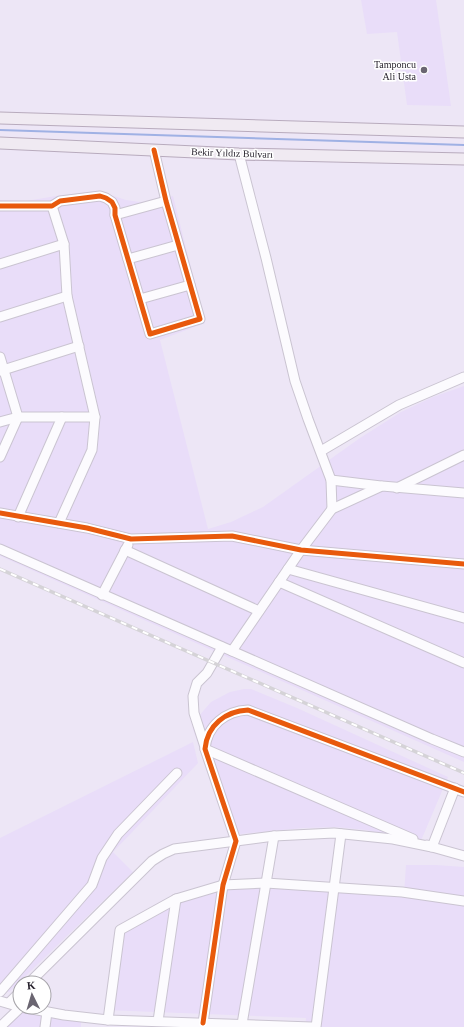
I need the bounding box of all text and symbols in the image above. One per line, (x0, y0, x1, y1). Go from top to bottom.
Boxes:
place label: Tamponcu Ali Usta (374, 59, 417, 82)
marker: Tamponcu Ali Usta (419, 65, 429, 75)
street label: Bekir Yıldız Bulvarı (191, 146, 273, 160)
north arrow (12, 975, 52, 1015)
text: K (26, 979, 36, 991)

